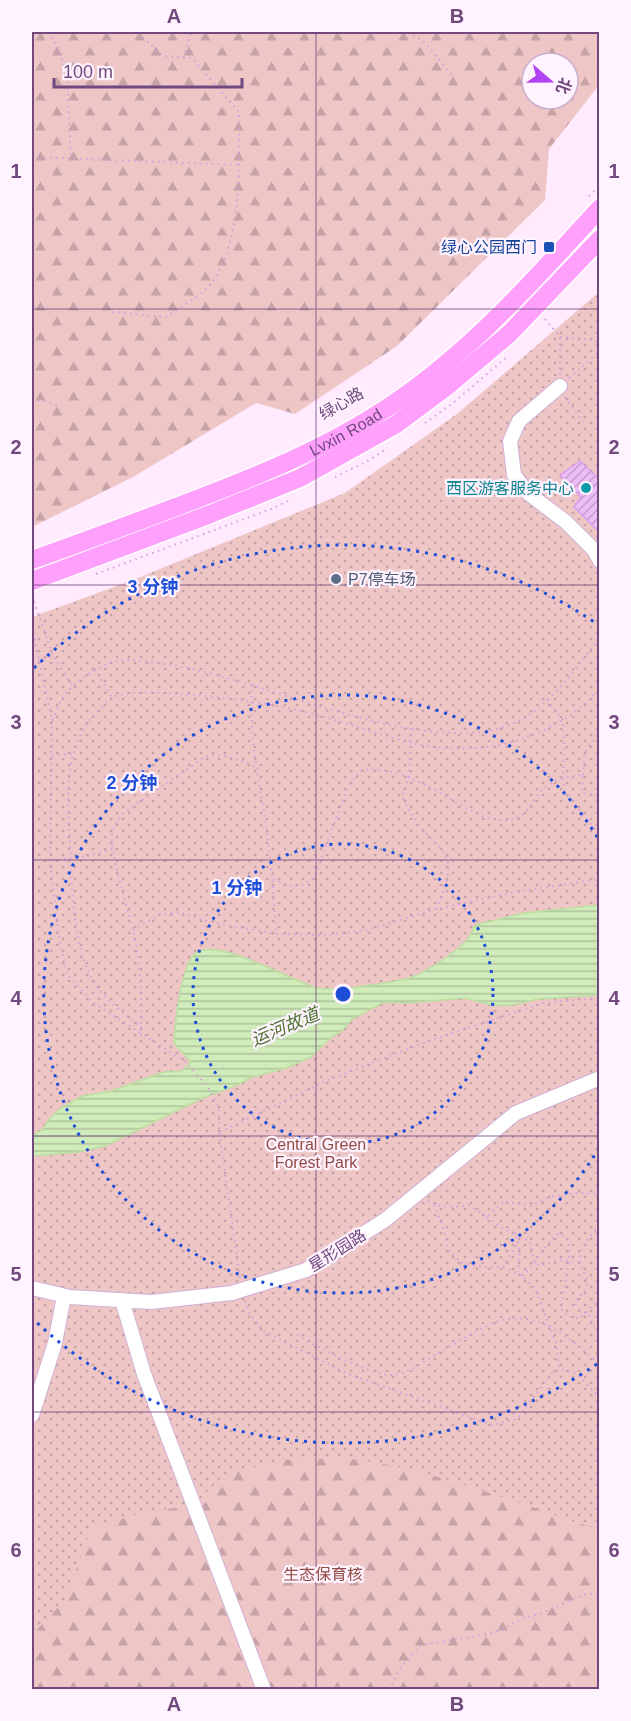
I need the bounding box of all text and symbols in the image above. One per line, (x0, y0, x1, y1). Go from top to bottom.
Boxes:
text: A (167, 5, 181, 27)
text: B (450, 5, 464, 27)
scale bar (54, 51, 242, 89)
north arrow (520, 51, 580, 111)
text: 100 m (63, 62, 113, 82)
text: 北 (553, 76, 574, 96)
text: 1 (10, 160, 22, 182)
text: 1 (608, 160, 620, 182)
place label: 绿心公园西门 (441, 239, 537, 256)
marker: 绿心公园西门 (542, 240, 556, 254)
street label: 绿心路 (316, 384, 366, 423)
street label: Lvxin Road (307, 406, 385, 459)
text: 2 (10, 436, 22, 458)
text: 2 (608, 436, 620, 458)
place label: 西区游客服务中心 (446, 480, 574, 497)
marker: 西区游客服务中心 (579, 481, 593, 495)
place label: P7停车场 (348, 571, 416, 588)
marker: P7停车场 (329, 572, 343, 586)
text: 3 分钟 (127, 577, 179, 597)
text: 3 (10, 711, 22, 733)
text: 3 (608, 711, 620, 733)
text: 2 分钟 (106, 773, 158, 793)
text: 1 分钟 (211, 878, 263, 898)
centre of rings (333, 984, 353, 1004)
text: 4 (10, 987, 22, 1009)
text: 4 (608, 987, 620, 1009)
water label: 运河故道 (248, 1003, 325, 1050)
park label: Central Green Forest Park (266, 1136, 366, 1171)
street label: 星形园路 (306, 1226, 369, 1275)
text: 5 (10, 1263, 22, 1285)
text: 5 (608, 1263, 620, 1285)
text: 6 (10, 1539, 22, 1561)
text: 6 (608, 1539, 620, 1561)
park label: 生态保育核 (283, 1566, 363, 1583)
text: A (167, 1693, 181, 1715)
text: B (450, 1693, 464, 1715)

